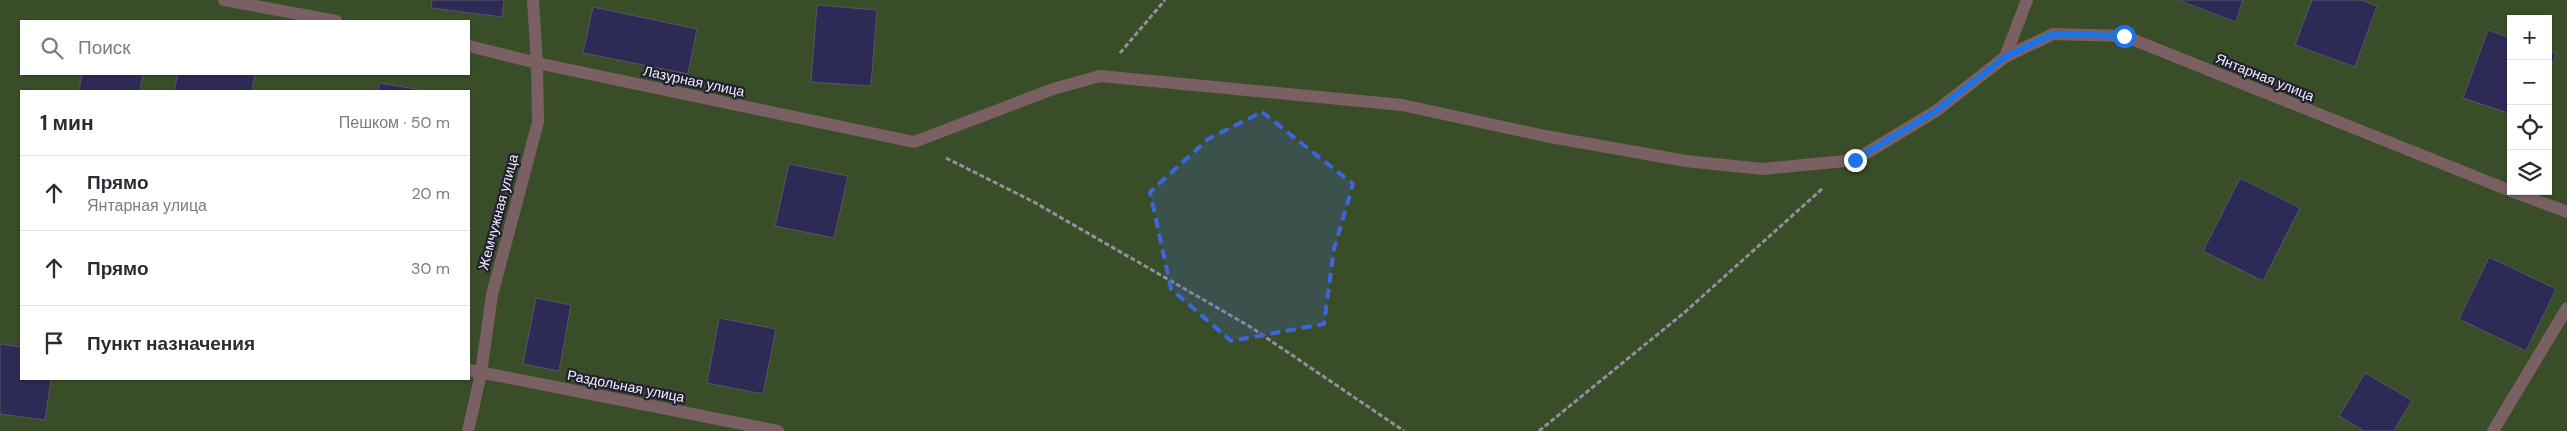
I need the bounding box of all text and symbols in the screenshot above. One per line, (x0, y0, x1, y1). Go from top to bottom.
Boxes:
map controls (2507, 15, 2552, 195)
button: + (2507, 15, 2552, 60)
search box (20, 20, 470, 75)
route start (2113, 25, 2136, 48)
icon: search (38, 34, 66, 62)
text: Поиск (78, 35, 131, 60)
street label: Янтарная улица (2213, 49, 2317, 105)
button: − (2507, 60, 2552, 105)
street label: Лазурная улица (642, 61, 746, 101)
button: locate (2507, 105, 2552, 150)
text: 1 мин (40, 109, 94, 137)
text: Пешком · 50 m (339, 112, 450, 133)
route end (1844, 149, 1867, 172)
button: layers (2507, 150, 2552, 195)
street label: Жемчужная улица (474, 152, 522, 272)
text: Прямо (87, 170, 149, 195)
icon: ahead (40, 179, 68, 207)
text: 20 m (411, 183, 450, 204)
text: Янтарная улица (87, 195, 207, 216)
icon: ahead (40, 254, 68, 282)
text: Прямо (87, 256, 149, 281)
text: 30 m (411, 258, 450, 279)
icon: arrive (40, 329, 68, 357)
text: Пункт назначения (87, 331, 255, 356)
street label: Раздольная улица (566, 366, 686, 406)

